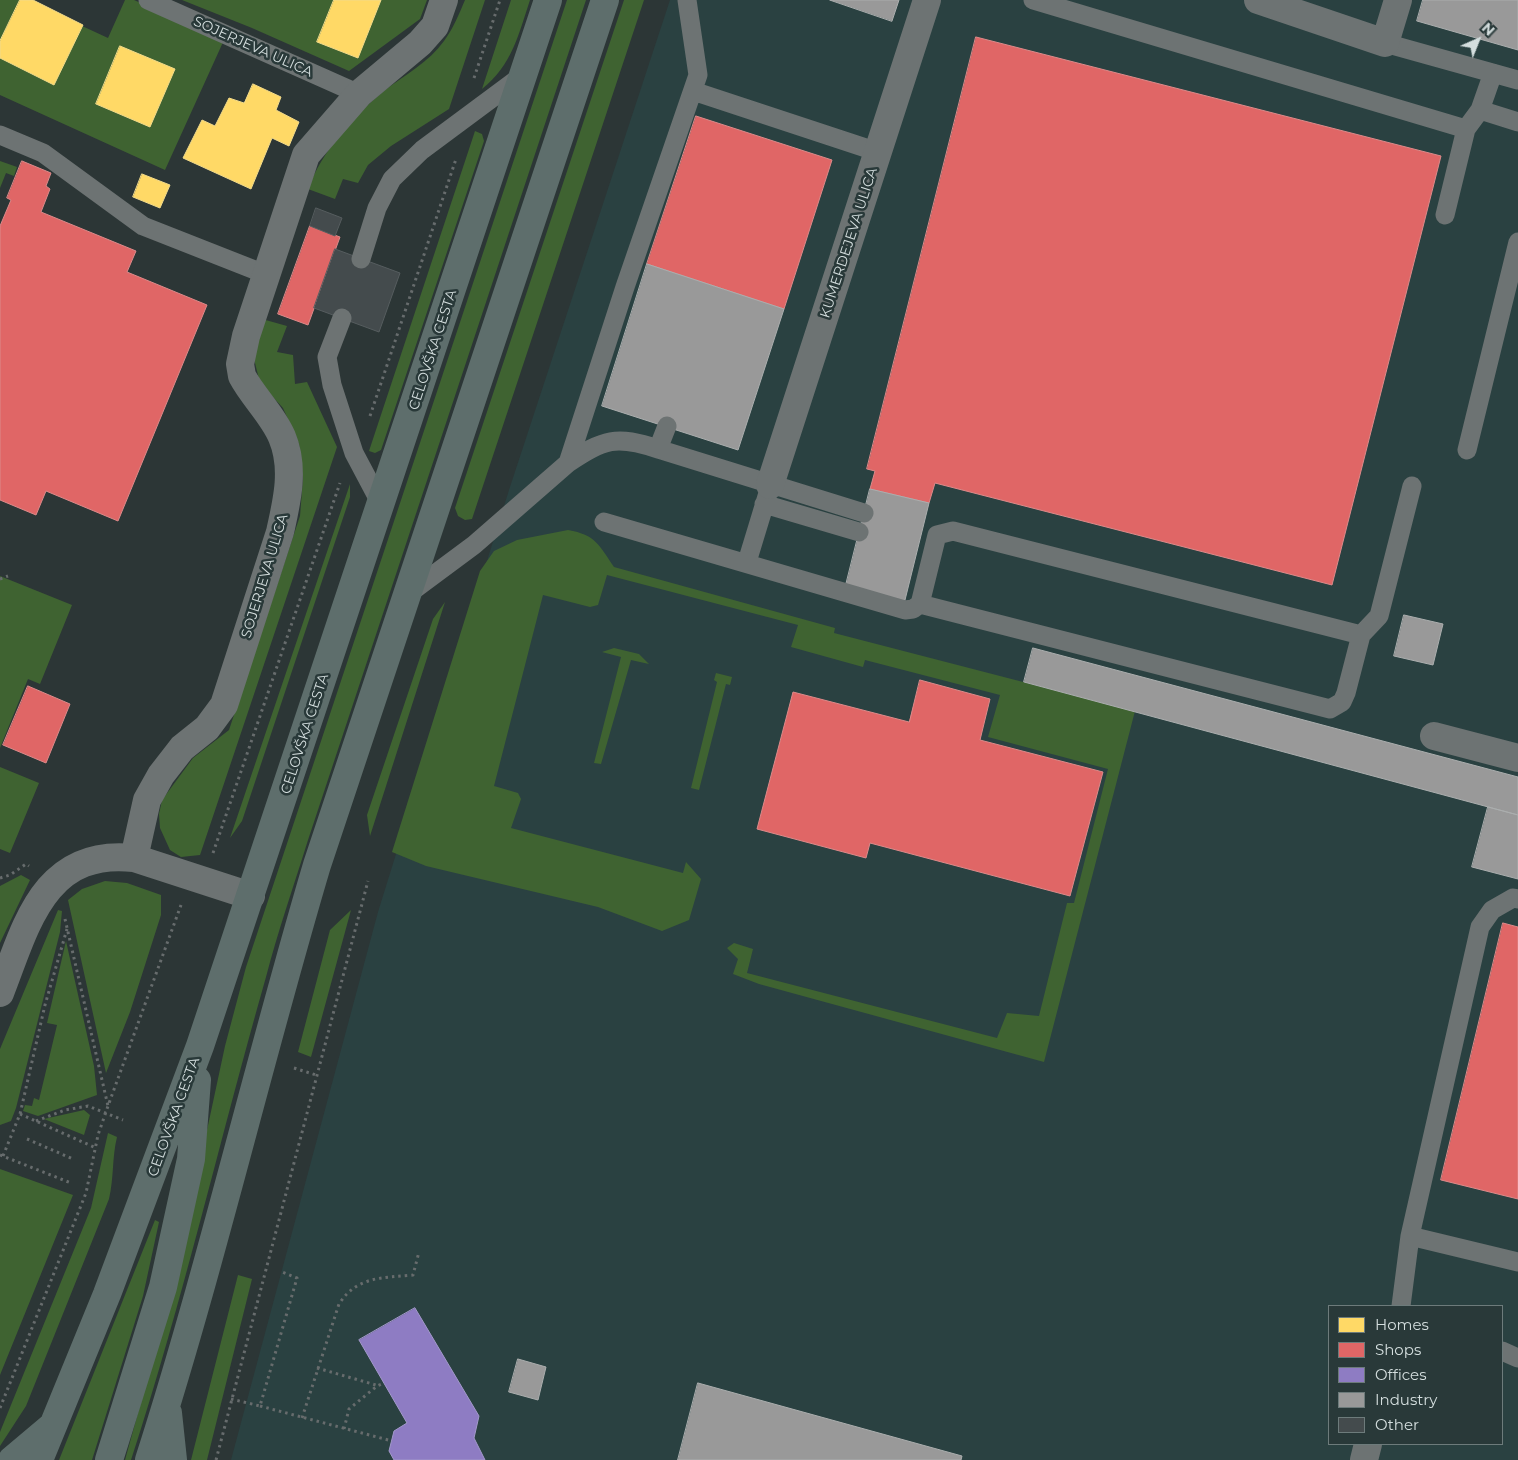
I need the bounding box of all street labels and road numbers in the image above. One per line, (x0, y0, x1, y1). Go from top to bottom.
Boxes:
street label: SOJERJEVA ULICA (191, 13, 315, 81)
street label: KUMERDEJEVA ULICA (817, 166, 881, 320)
street label: CELOVŠKA CESTA (406, 288, 460, 412)
street label: SOJERJEVA ULICA (238, 512, 292, 640)
street label: CELOVŠKA CESTA (278, 672, 332, 796)
street label: CELOVŠKA CESTA (145, 1055, 203, 1179)

